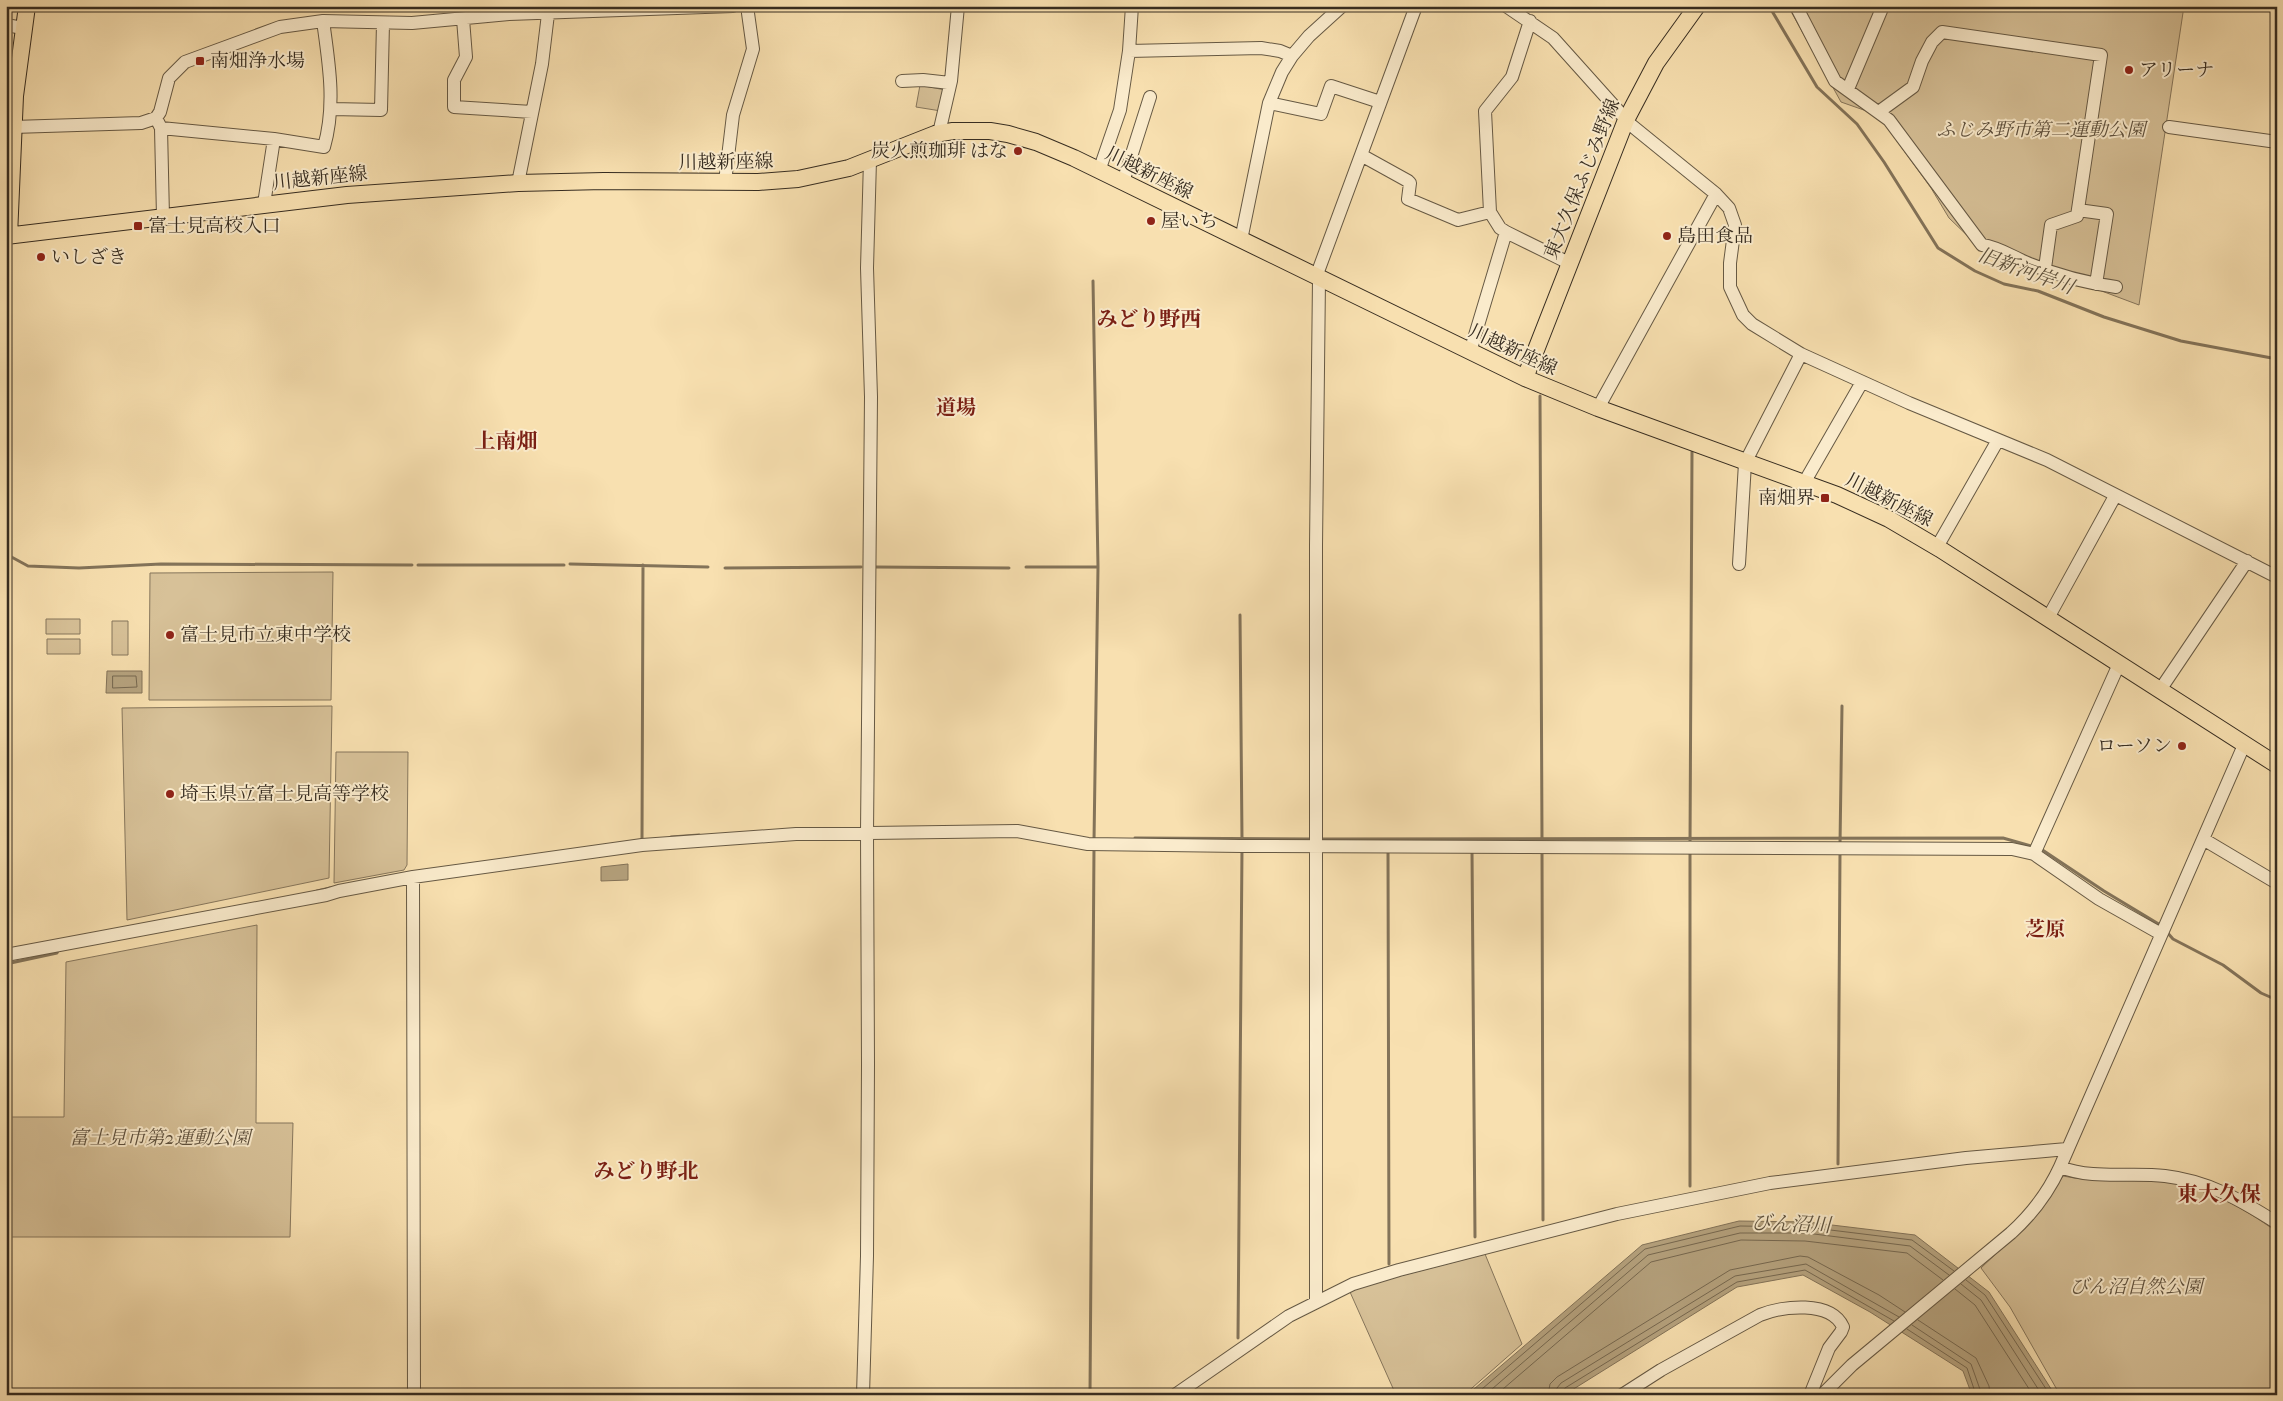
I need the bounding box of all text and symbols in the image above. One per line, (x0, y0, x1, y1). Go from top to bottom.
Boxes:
place label: 南畑浄水場 (210, 50, 305, 72)
marker: 南畑浄水場 (194, 55, 206, 67)
place label: アリーナ (2139, 59, 2214, 81)
marker: アリーナ (2123, 64, 2135, 76)
street label: 東大久保ふじみ野線 (1540, 96, 1624, 262)
park label: ふじみ野市第二運動公園 (1936, 119, 2148, 141)
place label: 炭火煎珈琲 はな (871, 140, 1008, 162)
street label: 川越新座線 (1101, 142, 1197, 204)
marker: 炭火煎珈琲 はな (1012, 145, 1024, 157)
street label: 川越新座線 (678, 150, 774, 174)
street label: 川越新座線 (272, 162, 368, 194)
place label: 屋いち (1161, 210, 1218, 232)
place label: 富士見高校入口 (148, 215, 281, 237)
marker: 屋いち (1145, 215, 1157, 227)
marker: 富士見高校入口 (132, 220, 144, 232)
place label: 島田食品 (1677, 225, 1753, 247)
marker: 島田食品 (1661, 230, 1673, 242)
water label: 旧新河岸川 (1975, 243, 2079, 300)
place label: いしざき (51, 246, 127, 268)
marker: いしざき (35, 251, 47, 263)
district label: みどり野西 (1097, 307, 1202, 331)
street label: 川越新座線 (1465, 320, 1561, 380)
district label: 道場 (936, 396, 976, 419)
district label: 上南畑 (475, 429, 538, 453)
street label: 川越新座線 (1842, 469, 1936, 531)
place label: 南畑界 (1758, 487, 1815, 509)
marker: 南畑界 (1819, 492, 1831, 504)
place label: 富士見市立東中学校 (180, 624, 351, 646)
marker: 富士見市立東中学校 (164, 629, 176, 641)
place label: ローソン (2097, 735, 2172, 757)
marker: ローソン (2176, 740, 2188, 752)
place label: 埼玉県立富士見高等学校 (180, 783, 389, 805)
marker: 埼玉県立富士見高等学校 (164, 788, 176, 800)
district label: 芝原 (2025, 918, 2065, 941)
park label: 富士見市第2運動公園 (70, 1127, 253, 1149)
district label: みどり野北 (594, 1159, 699, 1183)
district label: 東大久保 (2177, 1182, 2261, 1206)
water label: びん沼川 (1751, 1211, 1833, 1237)
park label: びん沼自然公園 (2069, 1276, 2205, 1298)

